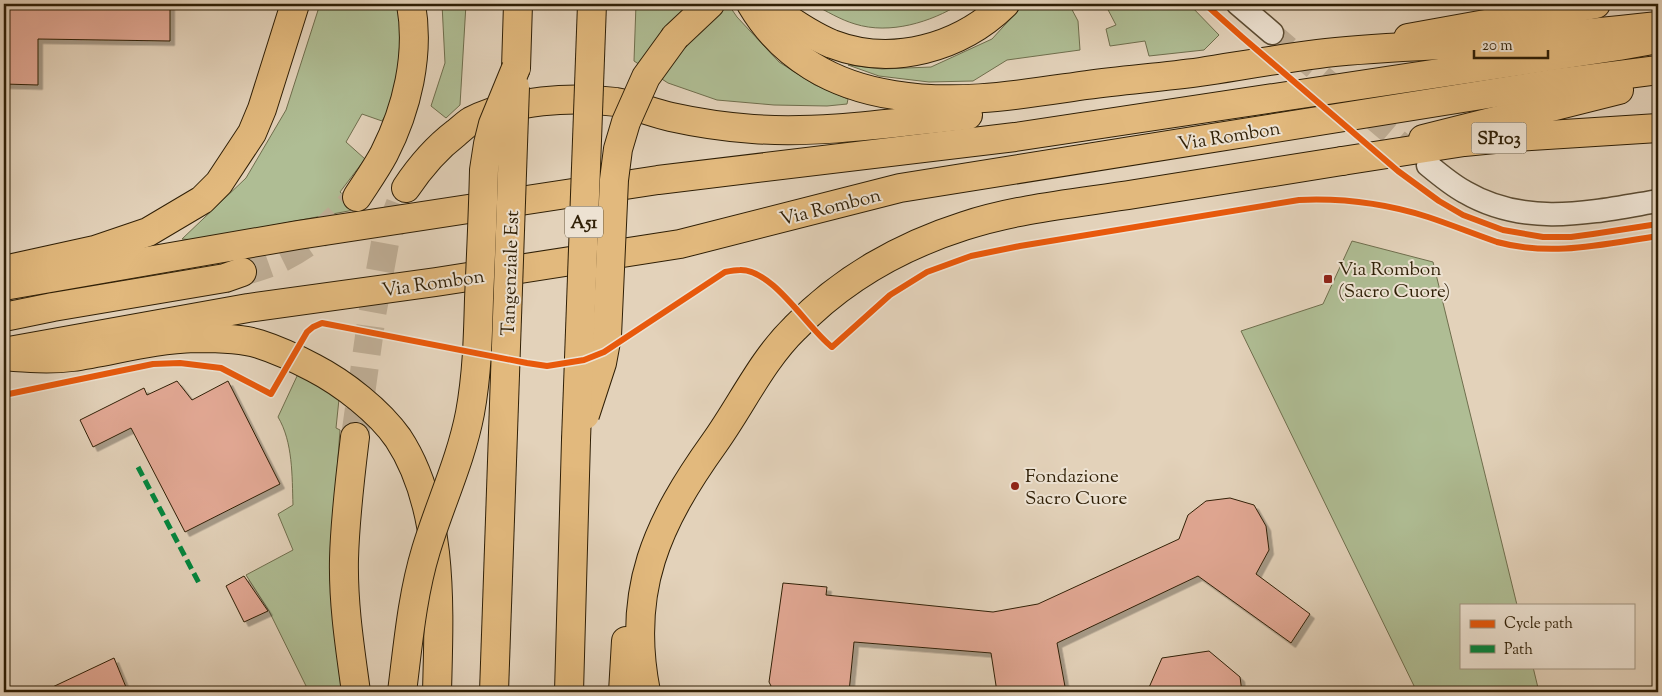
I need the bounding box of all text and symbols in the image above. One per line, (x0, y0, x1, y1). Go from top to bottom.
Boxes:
scale bar (1474, 28, 1548, 60)
text: 20 m (1482, 36, 1513, 57)
street label: Via Rombon (1176, 116, 1283, 159)
road number: SP103 (1472, 122, 1526, 154)
street label: Via Rombon (777, 183, 884, 234)
road number: A51 (565, 206, 603, 238)
street label: Tangenziale Est (496, 209, 527, 336)
place label: Via Rombon (Sacro Cuore) (1338, 257, 1450, 306)
street label: Via Rombon (380, 264, 486, 305)
marker: Via Rombon (Sacro Cuore) (1322, 273, 1334, 285)
place label: Fondazione Sacro Cuore (1025, 464, 1127, 513)
marker: Fondazione Sacro Cuore (1009, 480, 1021, 492)
legend (1460, 604, 1634, 668)
text: Cycle path (1504, 614, 1573, 635)
text: Path (1504, 640, 1533, 661)

